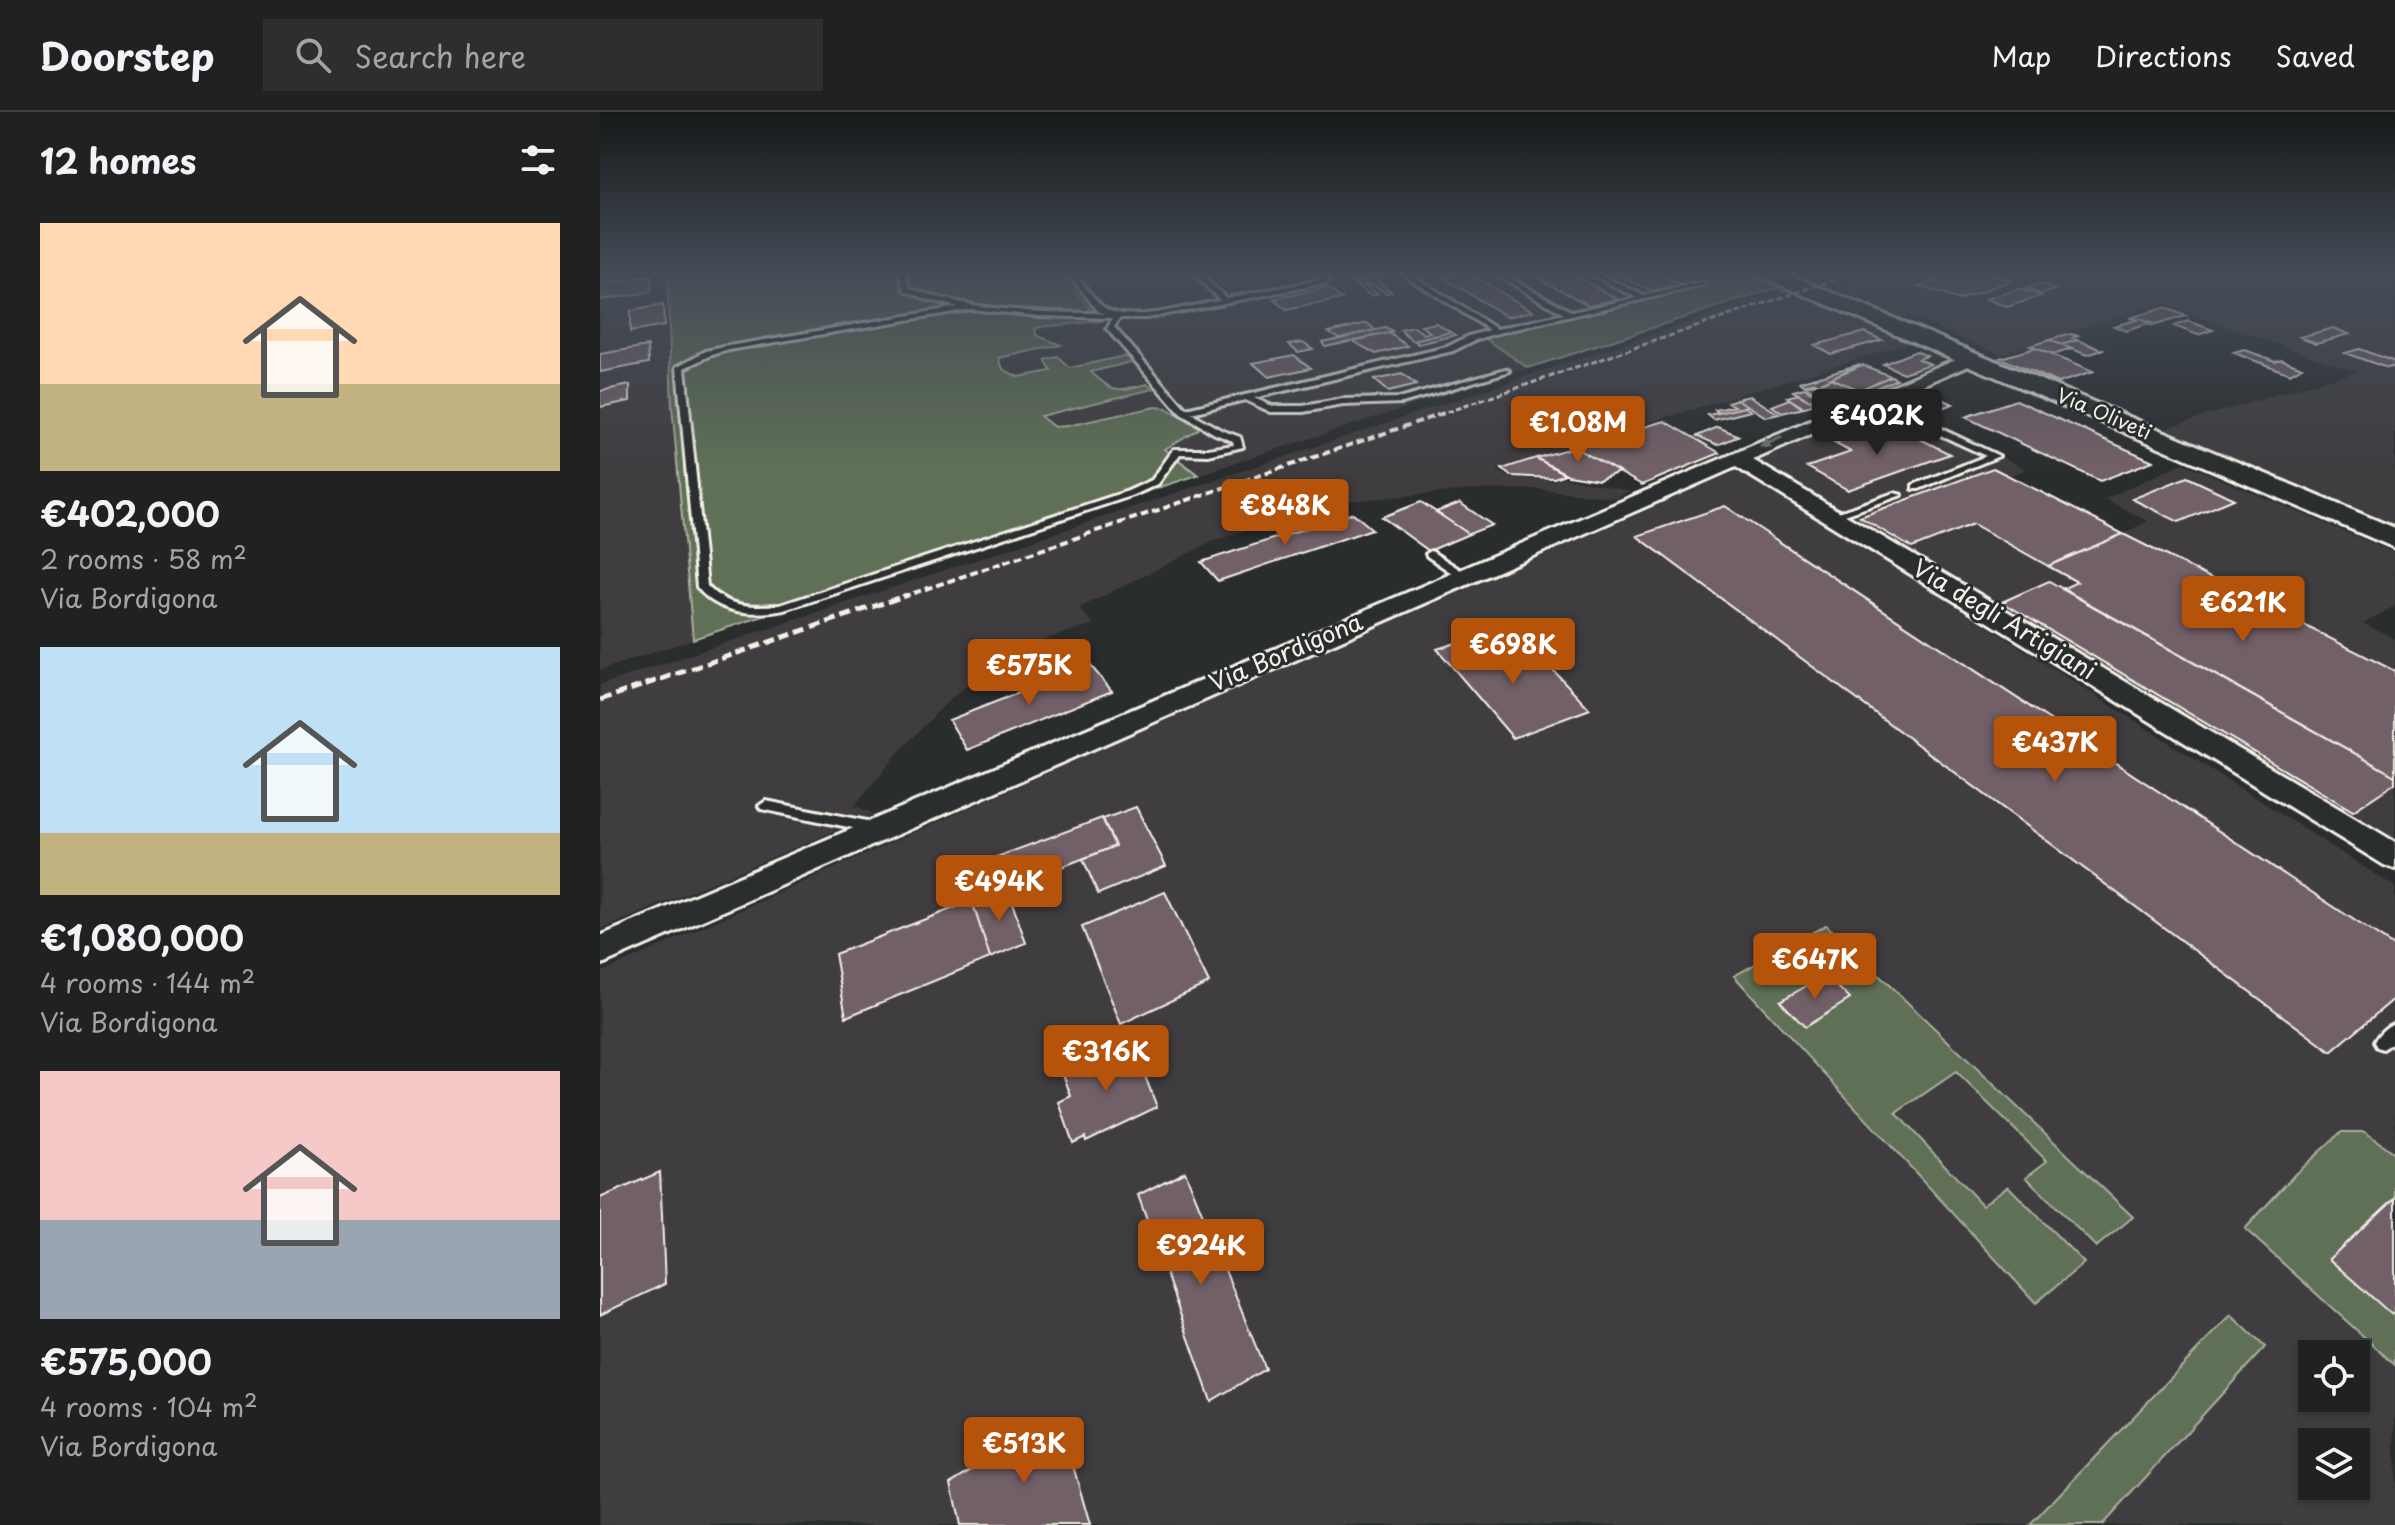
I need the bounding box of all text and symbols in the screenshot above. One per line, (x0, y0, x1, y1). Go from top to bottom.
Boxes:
search box (263, 19, 823, 91)
text: Doorstep (40, 27, 215, 84)
icon: search (291, 33, 335, 77)
text: Search here (355, 33, 526, 78)
text: Map (1992, 34, 2051, 77)
text: Directions (2095, 34, 2232, 77)
text: Saved (2276, 34, 2355, 77)
text: 12 homes (40, 134, 196, 186)
icon: filters (516, 138, 560, 182)
icon: home (228, 275, 372, 419)
street label: Via Oliveti (2052, 380, 2157, 447)
pin: €402K (1821, 389, 1933, 457)
text: €402K (1830, 395, 1924, 434)
pin: €1.08M (1513, 396, 1643, 464)
text: €1.08M (1529, 402, 1627, 441)
one-way arrow (1760, 436, 1783, 449)
pin: €848K (1229, 479, 1341, 547)
text: €848K (1240, 485, 1330, 524)
text: €402,000 (40, 487, 220, 539)
text: 2 rooms · 58 m² (40, 539, 247, 578)
street label: Via degli Artigiani (1906, 549, 2104, 688)
pin: €621K (2187, 576, 2299, 644)
text: Via Bordigona (40, 578, 217, 617)
text: €621K (2200, 582, 2286, 621)
street label: Via Bordigona (1203, 603, 1368, 700)
pin: €698K (1457, 618, 1569, 686)
text: €698K (1469, 624, 1557, 663)
pin: €575K (973, 639, 1085, 707)
text: €575K (986, 645, 1072, 684)
icon: home (228, 699, 372, 843)
pin: €437K (1999, 716, 2111, 784)
text: €437K (2012, 722, 2098, 761)
pin: €494K (943, 855, 1055, 923)
text: €494K (954, 861, 1044, 900)
text: €1,080,000 (40, 911, 244, 963)
pin: €647K (1759, 933, 1871, 1001)
text: €647K (1771, 939, 1859, 978)
text: 4 rooms · 144 m² (40, 963, 255, 1002)
text: Via Bordigona (40, 1002, 217, 1041)
pin: €316K (1050, 1025, 1162, 1093)
text: €316K (1062, 1031, 1150, 1070)
icon: home (228, 1123, 372, 1267)
pin: €924K (1145, 1219, 1257, 1287)
text: €924K (1156, 1225, 1246, 1264)
text: €575,000 (40, 1335, 212, 1387)
map controls (2298, 1340, 2370, 1500)
button: locate (2298, 1340, 2370, 1412)
text: 4 rooms · 104 m² (40, 1387, 258, 1426)
pin: €513K (968, 1417, 1080, 1485)
text: €513K (982, 1423, 1066, 1462)
text: Via Bordigona (40, 1426, 217, 1465)
button: layers (2298, 1428, 2370, 1500)

